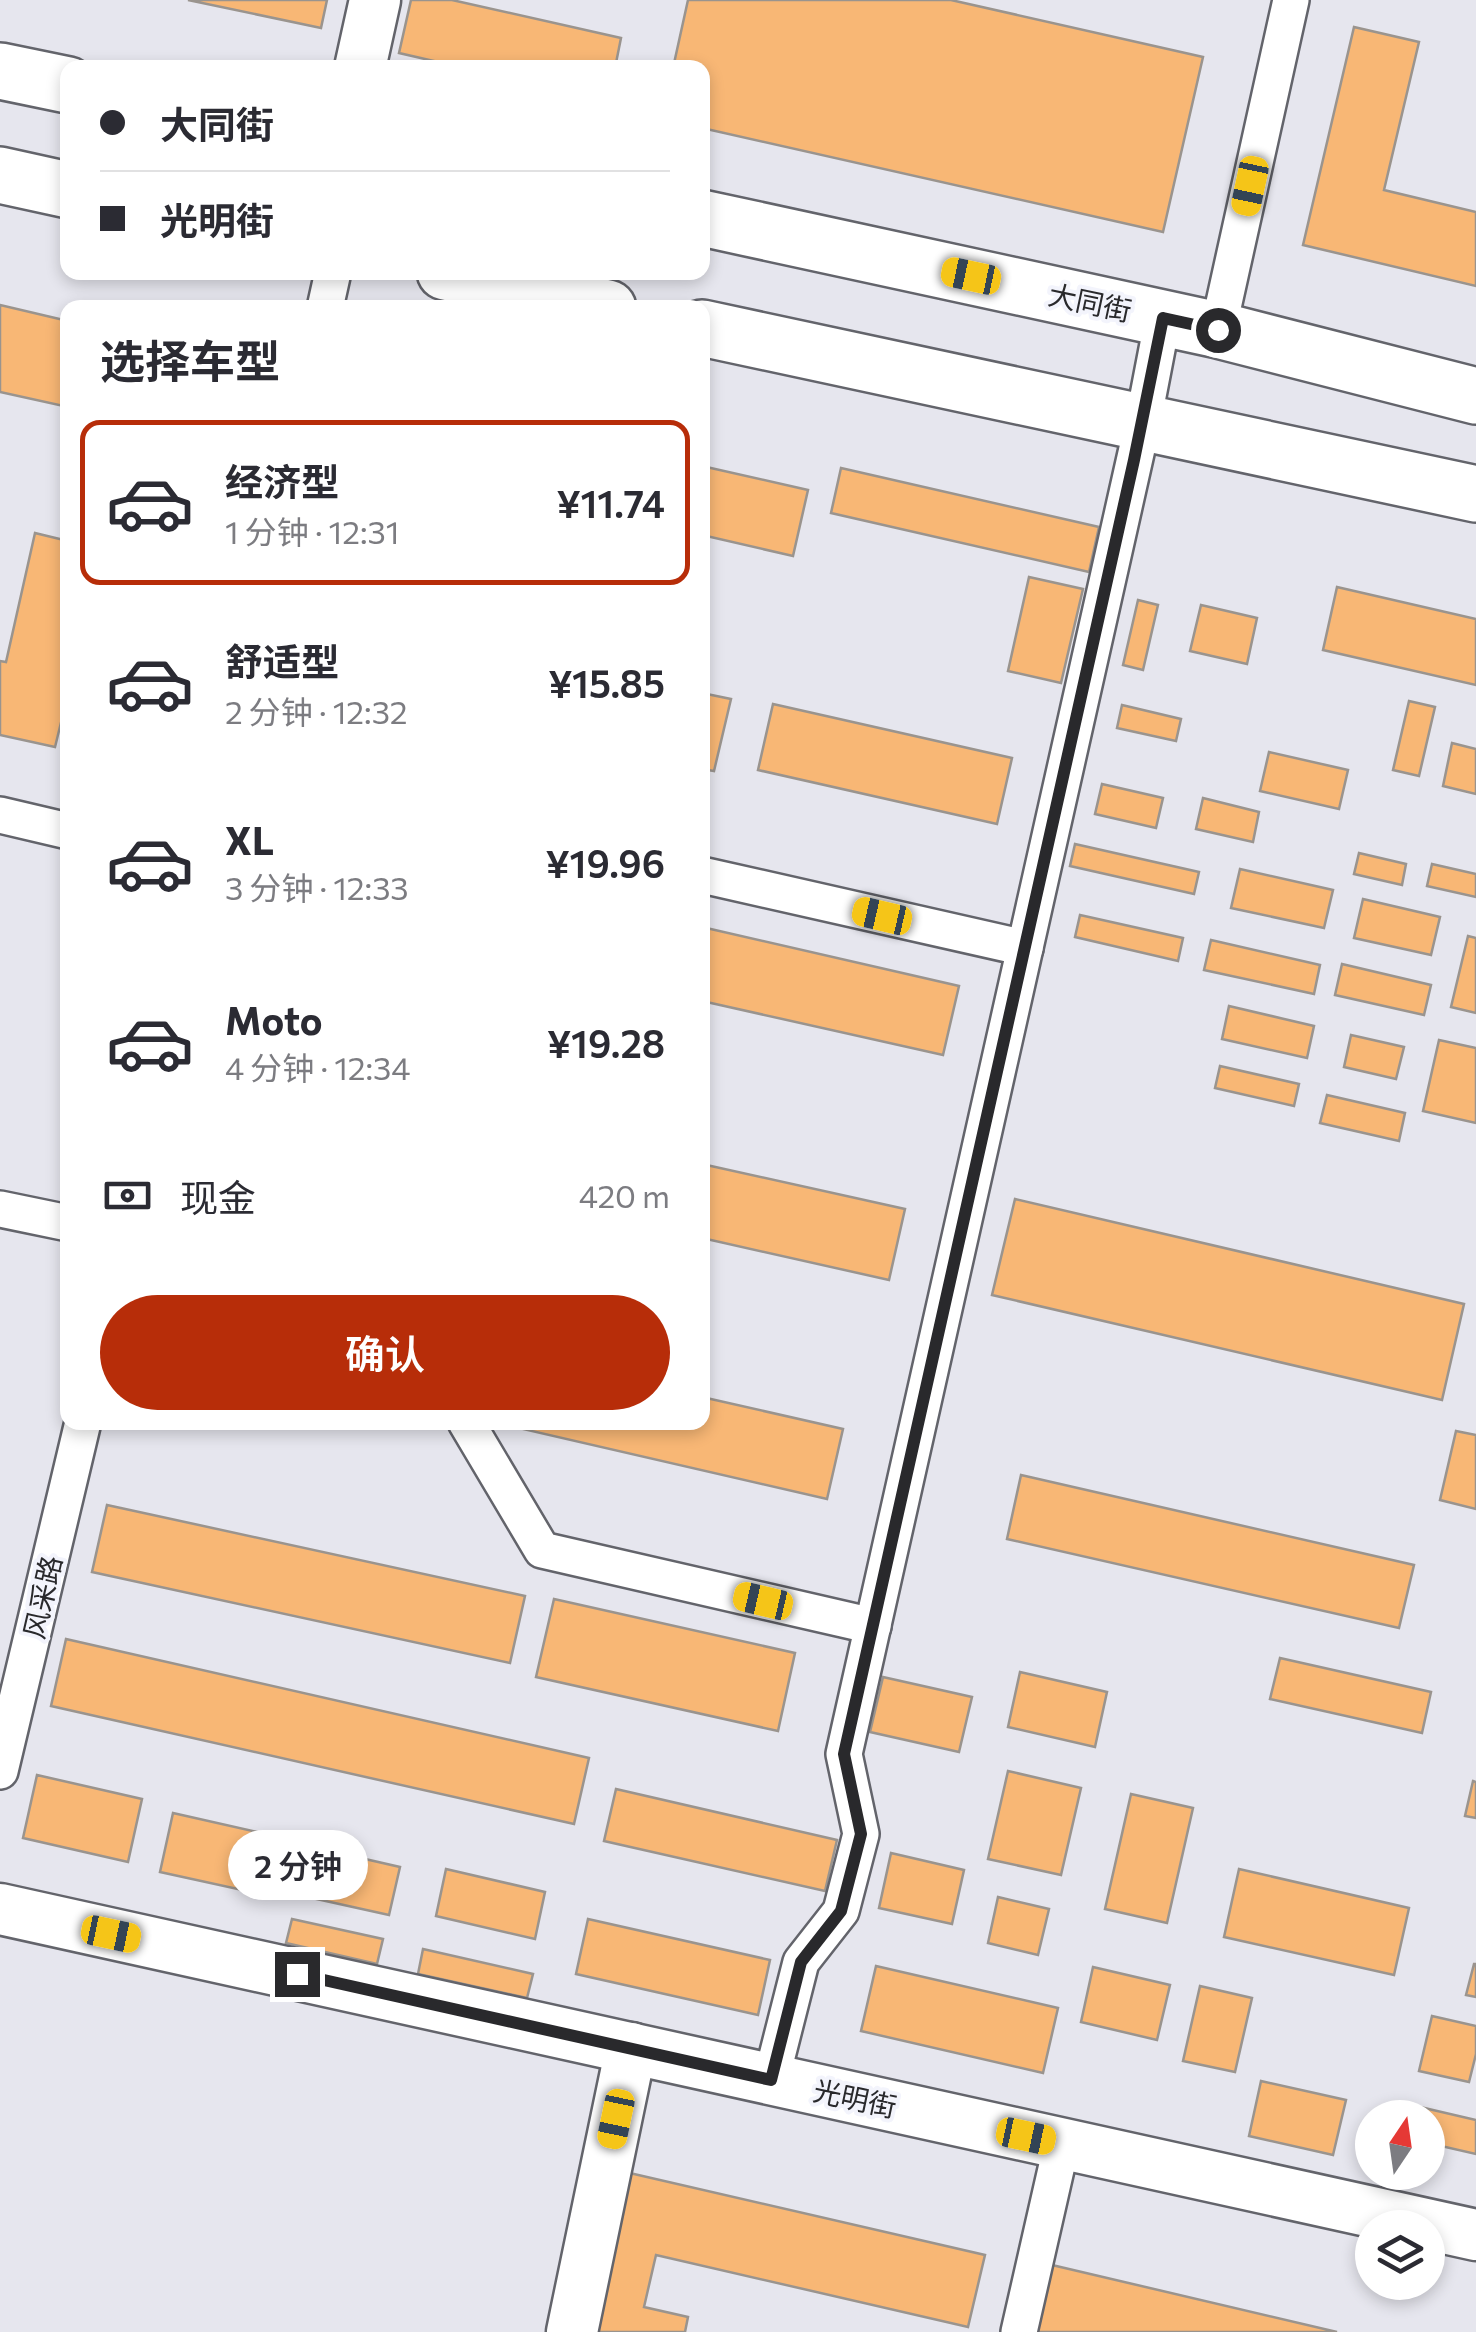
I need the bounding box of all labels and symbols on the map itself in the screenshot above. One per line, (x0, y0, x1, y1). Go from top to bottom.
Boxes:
car (1229, 154, 1271, 218)
car (939, 255, 1003, 297)
street label: 大同街 (1045, 277, 1135, 327)
route start (1196, 308, 1241, 353)
car (849, 895, 915, 937)
street label: 风采路 (16, 1552, 68, 1642)
car (730, 1580, 796, 1622)
callout: 2 分钟 (227, 1829, 367, 1899)
car (79, 1913, 143, 1955)
route end (275, 1952, 320, 1997)
street label: 光明街 (810, 2073, 900, 2123)
car (595, 2087, 637, 2151)
north arrow (1355, 2100, 1445, 2190)
car (994, 2115, 1058, 2157)

